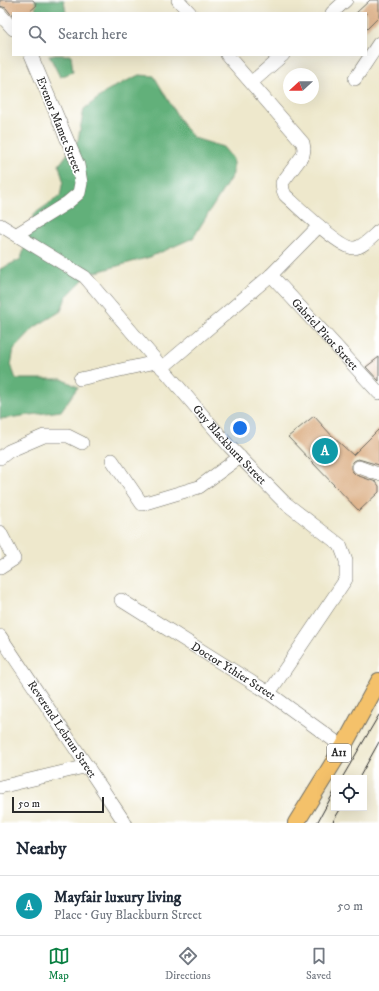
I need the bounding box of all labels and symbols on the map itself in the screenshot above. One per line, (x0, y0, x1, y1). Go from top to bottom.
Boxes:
north arrow (283, 68, 319, 104)
street label: Evenor Mamet Street (33, 75, 85, 175)
street label: Gabriel Pitot Street (288, 295, 362, 373)
street label: Guy Blackburn Street (189, 401, 270, 488)
your location (230, 418, 250, 438)
pin: A (312, 436, 338, 466)
street label: Doctor Ythier Street (189, 639, 279, 703)
street label: Reverend Lebrun Street (24, 677, 100, 781)
road number: A11 (327, 744, 351, 762)
scale bar (12, 795, 104, 814)

